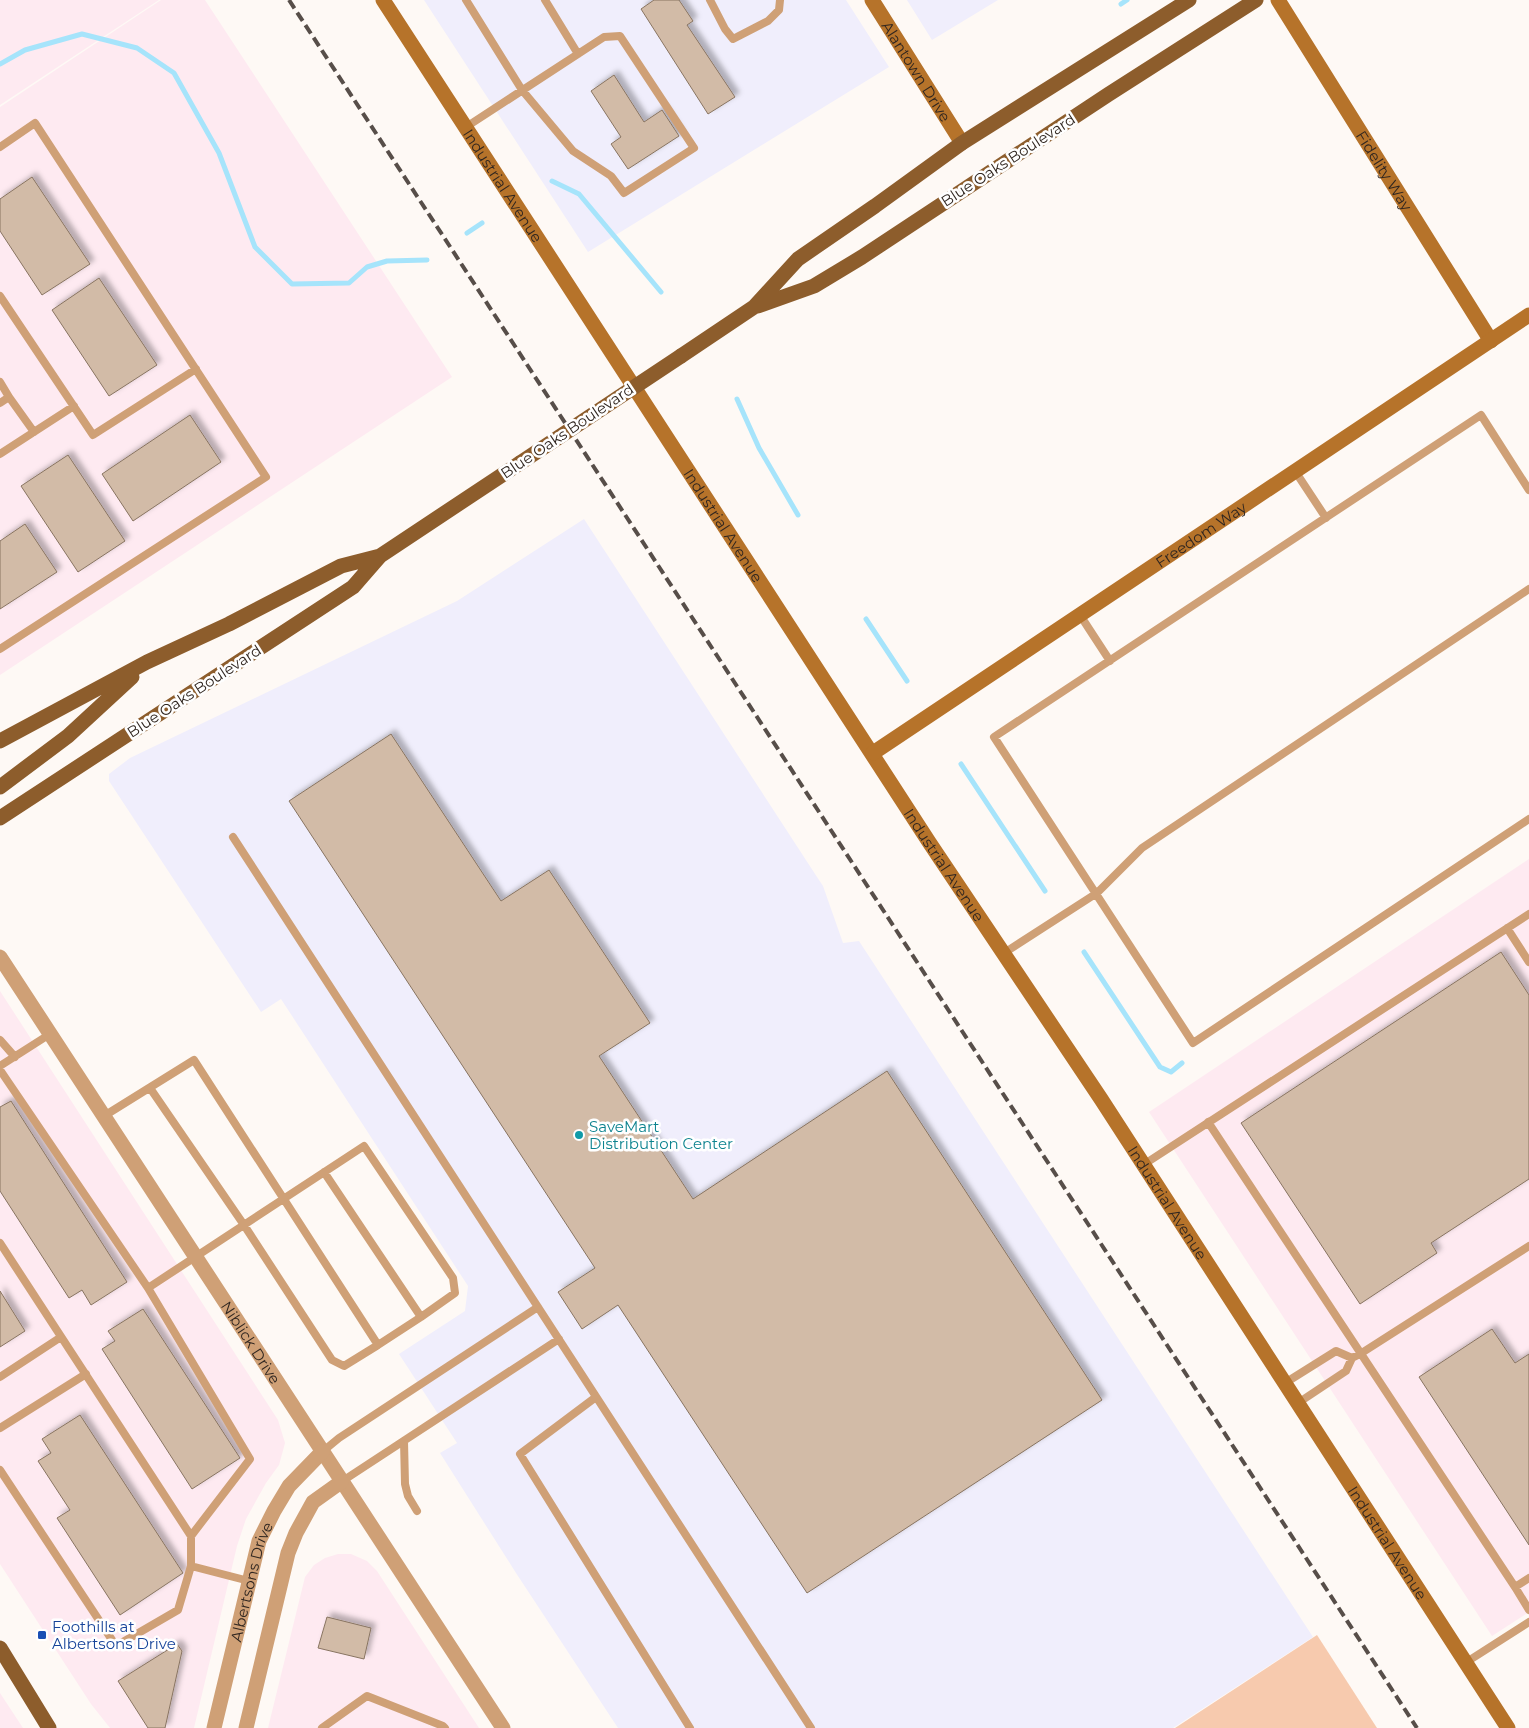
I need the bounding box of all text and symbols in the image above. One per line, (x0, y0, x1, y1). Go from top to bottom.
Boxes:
street label: Alantown Drive (878, 17, 956, 125)
street label: Blue Oaks Boulevard (937, 109, 1079, 211)
street label: Industrial Avenue (459, 125, 547, 246)
street label: Fidelity Way (1352, 127, 1417, 215)
street label: Blue Oaks Boulevard (497, 379, 637, 483)
street label: Industrial Avenue (680, 465, 767, 586)
street label: Freedom Way (1152, 497, 1250, 571)
street label: Blue Oaks Boulevard (123, 640, 265, 742)
street label: Industrial Avenue (900, 805, 989, 925)
place label: SaveMart Distribution Center (589, 1117, 733, 1153)
marker: SaveMart Distribution Center (573, 1129, 585, 1141)
street label: Industrial Avenue (1124, 1142, 1212, 1263)
street label: Niblick Drive (217, 1297, 285, 1387)
street label: Industrial Avenue (1344, 1482, 1432, 1603)
street label: Albertsons Drive (226, 1518, 277, 1644)
place label: Foothills at Albertsons Drive (52, 1617, 176, 1653)
marker: Foothills at Albertsons Drive (36, 1629, 48, 1641)

